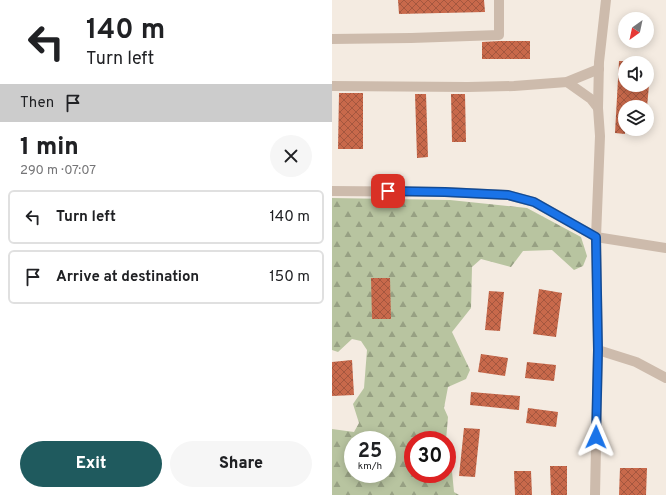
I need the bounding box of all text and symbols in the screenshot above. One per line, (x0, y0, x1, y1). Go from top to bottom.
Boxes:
north arrow (618, 12, 654, 48)
map controls (618, 12, 654, 136)
text: 140 m (86, 13, 165, 49)
icon: left (20, 16, 72, 68)
text: Turn left (86, 48, 154, 71)
button: sound (618, 56, 654, 92)
icon: arrive (62, 92, 84, 114)
text: Then (20, 94, 54, 113)
button: layers (618, 100, 654, 136)
text: 1 min (20, 133, 79, 163)
button: close (270, 135, 312, 177)
text: 290 m · 07:07 (20, 163, 96, 179)
pin (371, 174, 405, 208)
icon: arrive (377, 180, 399, 202)
icon: left (22, 206, 44, 228)
text: Turn left (56, 208, 116, 227)
text: 140 m (270, 208, 310, 227)
icon: arrive (22, 266, 44, 288)
text: Arrive at destination (56, 268, 199, 287)
text: 150 m (269, 268, 310, 287)
position arrow (575, 416, 617, 458)
speed limit sign: 30 (404, 431, 456, 483)
text: 25 (358, 439, 382, 465)
button: Exit (20, 441, 162, 487)
button: Share (170, 441, 312, 487)
text: km/h (358, 460, 382, 473)

